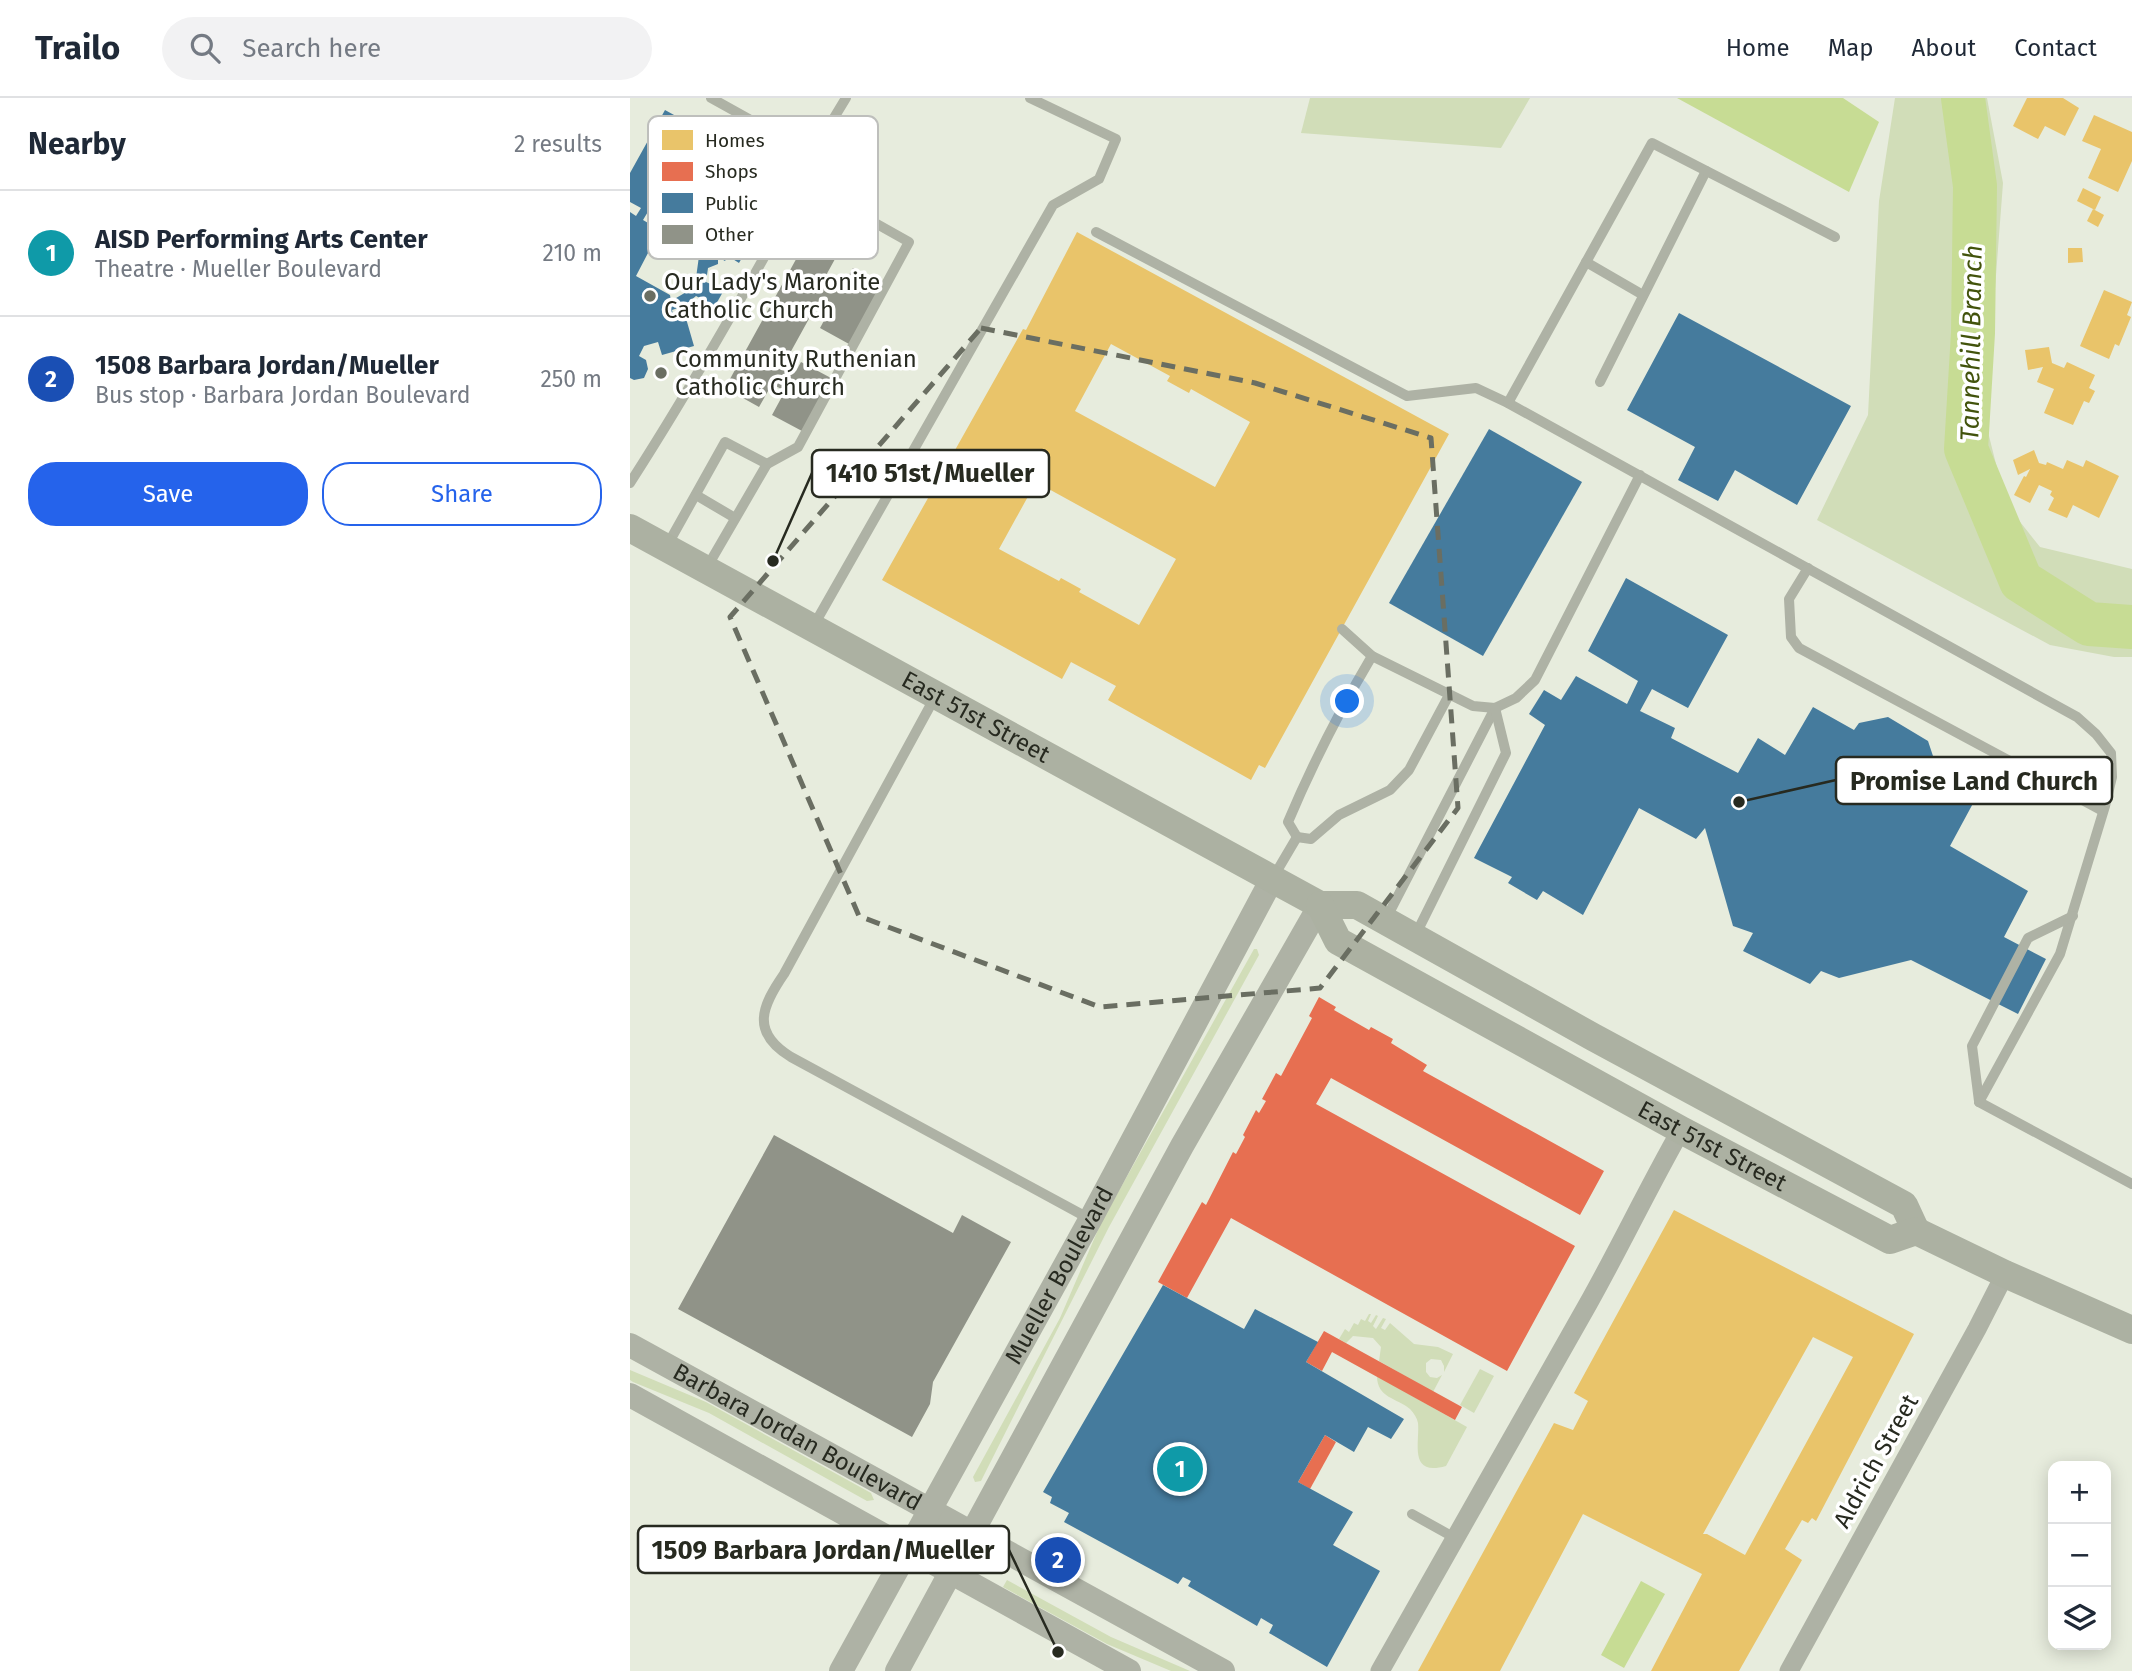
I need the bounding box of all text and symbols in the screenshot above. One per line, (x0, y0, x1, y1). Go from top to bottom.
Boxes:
search box (162, 17, 652, 80)
text: Trailo (35, 28, 120, 68)
icon: search (186, 29, 224, 67)
text: Search here (242, 33, 381, 64)
text: Home (1726, 34, 1790, 62)
text: Map (1828, 34, 1874, 62)
text: About (1912, 34, 1976, 62)
text: Contact (2014, 34, 2097, 62)
legend (648, 116, 878, 259)
text: Nearby (28, 126, 126, 162)
text: Homes (705, 129, 765, 152)
text: 2 results (514, 130, 602, 158)
text: Shops (705, 160, 758, 183)
text: Public (705, 192, 758, 215)
text: Other (705, 223, 754, 246)
text: AISD Performing Arts Center (95, 224, 428, 255)
text: 1 (46, 239, 56, 267)
text: 210 m (543, 239, 602, 267)
water label: Tannehill Branch (1954, 245, 1989, 441)
text: Theatre · Mueller Boulevard (95, 255, 382, 283)
place label: Our Lady's Maronite Catholic Church (664, 268, 880, 324)
marker: Our Lady's Maronite Catholic Church (642, 288, 658, 304)
place label: Community Ruthenian Catholic Church (675, 345, 917, 401)
text: 1508 Barbara Jordan/Mueller (95, 350, 439, 381)
text: 2 (45, 365, 57, 393)
text: 250 m (540, 365, 602, 393)
marker: Community Ruthenian Catholic Church (653, 365, 669, 381)
text: Bus stop · Barbara Jordan Boulevard (95, 381, 470, 409)
callout: 1410 51st/Mueller (812, 450, 1049, 497)
text: 1410 51st/Mueller (826, 458, 1035, 489)
button: Save (28, 462, 308, 526)
button: Share (322, 462, 602, 526)
street label: East 51st Street (897, 665, 1055, 769)
your location (1330, 684, 1364, 718)
callout: Promise Land Church (1836, 757, 2112, 804)
text: Promise Land Church (1850, 766, 2098, 797)
street label: East 51st Street (1633, 1095, 1792, 1197)
street label: Mueller Boulevard (999, 1182, 1119, 1369)
street label: Barbara Jordan Boulevard (668, 1357, 927, 1517)
street label: Aldrich Street (1828, 1389, 1924, 1533)
pin: 1 (1157, 1443, 1203, 1495)
map controls (2048, 1461, 2111, 1650)
button: + (2048, 1461, 2111, 1524)
button: − (2048, 1524, 2111, 1587)
callout: 1509 Barbara Jordan/Mueller (638, 1526, 1009, 1573)
pin: 2 (1035, 1534, 1081, 1586)
text: 1509 Barbara Jordan/Mueller (651, 1535, 995, 1566)
button: layers (2048, 1587, 2111, 1650)

